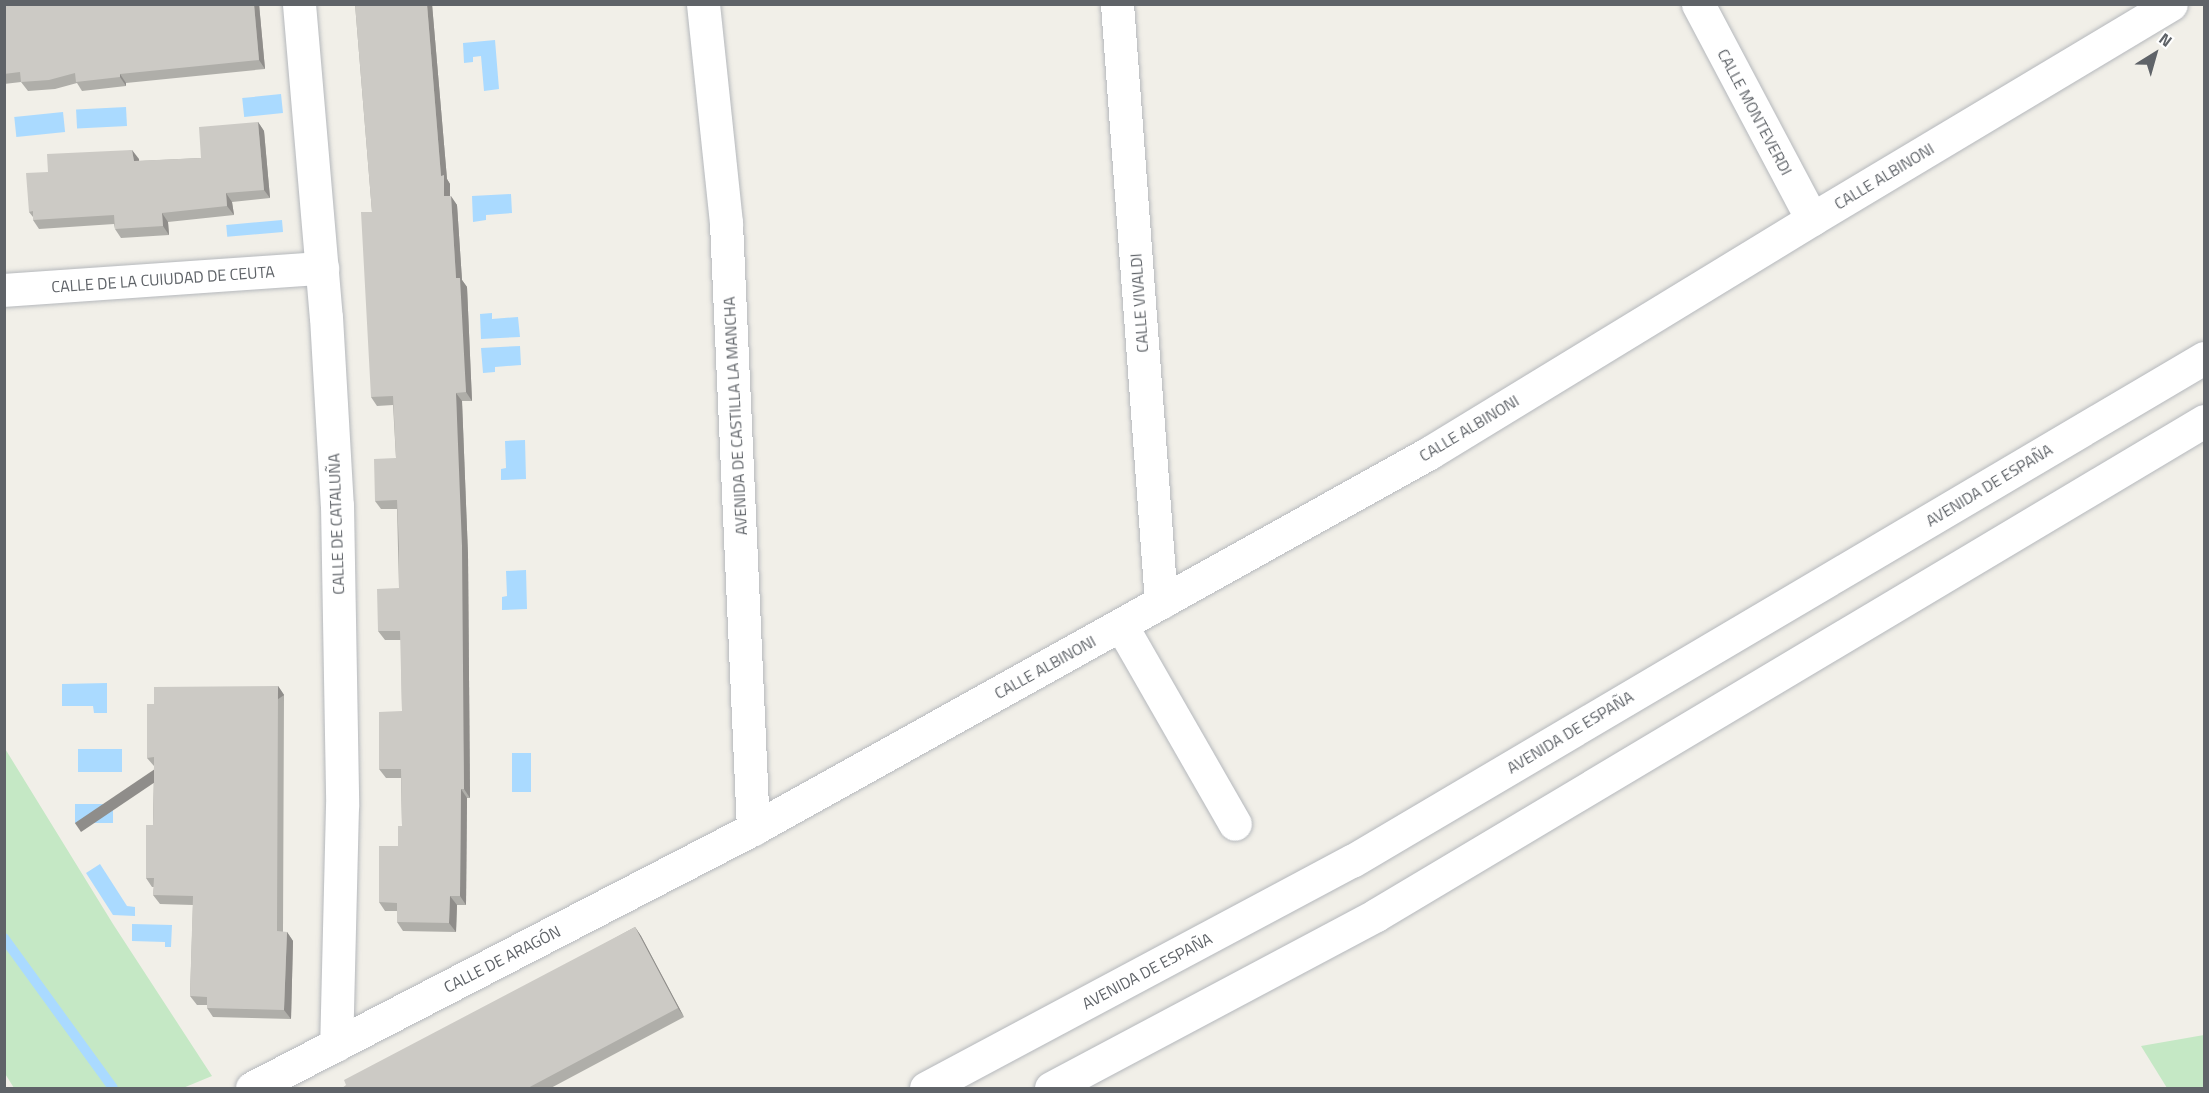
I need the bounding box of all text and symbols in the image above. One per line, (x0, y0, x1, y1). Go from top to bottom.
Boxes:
north arrow (2125, 24, 2185, 84)
text: N (2154, 27, 2177, 53)
street label: CALLE MONTEVERDI (1714, 46, 1796, 178)
street label: CALLE ALBINONI (1831, 139, 1937, 213)
street label: CALLE VIVALDI (1126, 253, 1152, 353)
street label: CALLE DE LA CUIUDAD DE CEUTA (51, 262, 275, 296)
street label: AVENIDA DE CASTILLA LA MANCHA (719, 296, 751, 536)
street label: CALLE ALBINONI (1416, 391, 1522, 465)
street label: AVENIDA DE ESPAÑA (1922, 440, 2056, 530)
street label: CALLE DE CATALUÑA (324, 453, 348, 595)
street label: CALLE ALBINONI (991, 631, 1099, 703)
street label: AVENIDA DE ESPAÑA (1503, 687, 1637, 777)
street label: CALLE DE ARAGÓN (440, 921, 564, 997)
street label: AVENIDA DE ESPAÑA (1079, 929, 1215, 1013)

